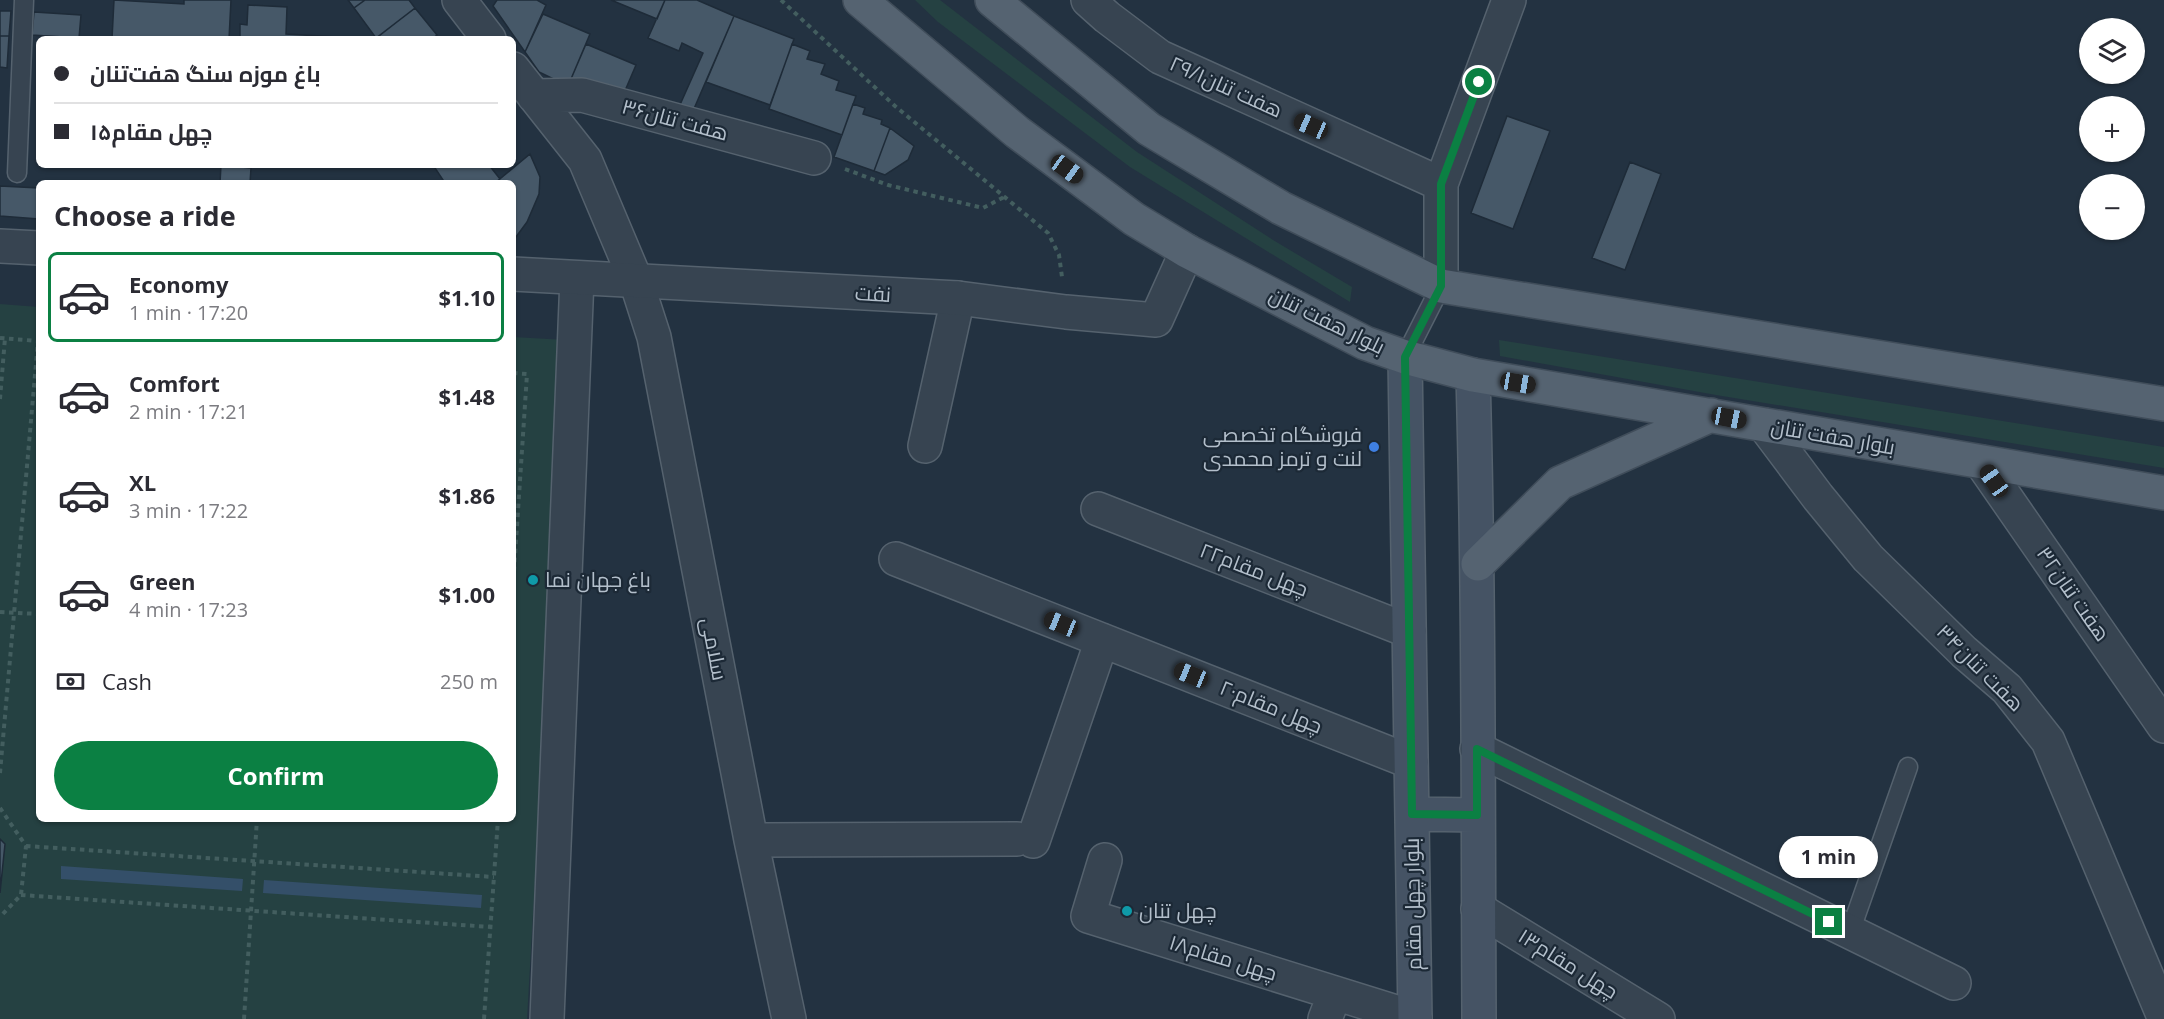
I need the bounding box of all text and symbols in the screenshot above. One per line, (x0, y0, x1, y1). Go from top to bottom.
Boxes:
map controls (2079, 18, 2145, 240)
button: layers (2079, 18, 2145, 84)
street label: ۲۹/۱هفت تنان (1166, 49, 1287, 123)
text: باغ‌ موزه سنگ هفت‌تنان (90, 58, 321, 88)
route start (1465, 68, 1492, 95)
street label: هفت تنان۳۶ (619, 91, 732, 147)
button: + (2079, 96, 2145, 162)
car (1291, 110, 1331, 142)
text: چهل مقام۱۵ (90, 116, 212, 146)
car (1047, 151, 1087, 187)
button: − (2079, 174, 2145, 240)
text: Choose a ride (54, 197, 236, 234)
text: Economy (129, 269, 228, 299)
icon: car (57, 270, 111, 324)
street label: نفت (854, 278, 892, 308)
street label: بلوار هفت تنان (1265, 280, 1390, 360)
text: $1.10 (438, 282, 495, 312)
text: 1 min · 17:20 (129, 299, 248, 326)
text: Comfort (129, 368, 220, 398)
icon: car (57, 369, 111, 423)
car (1499, 371, 1537, 395)
text: $1.48 (438, 381, 495, 411)
text: 2 min · 17:21 (129, 398, 248, 425)
car (1710, 406, 1748, 430)
street label: بلوار هفت تنان (1769, 411, 1897, 461)
place label: فروشگاه تخصصی لنت و ترمز محمدی (1203, 420, 1362, 472)
marker: فروشگاه تخصصی لنت و ترمز محمدی (1367, 440, 1381, 454)
car (1976, 461, 2012, 501)
text: XL (129, 467, 156, 497)
icon: car (57, 468, 111, 522)
text: $1.86 (438, 480, 495, 510)
text: 3 min · 17:22 (129, 497, 248, 524)
street label: چهل مقام۲۲ (1196, 536, 1313, 604)
street label: هفت تنان۳۲ (2031, 540, 2117, 647)
place label: باغ جهان نما (545, 565, 651, 594)
text: Green (129, 566, 195, 596)
icon: car (57, 567, 111, 621)
marker: باغ جهان نما (526, 573, 540, 587)
text: $1.00 (438, 579, 495, 609)
text: 4 min · 17:23 (129, 596, 248, 623)
car (1041, 609, 1081, 639)
street label: سلامی (695, 615, 735, 683)
street label: هفت تنان۳۴ (1931, 617, 2031, 717)
car (1171, 660, 1211, 690)
icon: cash (54, 665, 87, 698)
text: Cash (102, 666, 152, 696)
text: 250 m (440, 668, 498, 695)
street label: چهل مقام۲۰ (1216, 673, 1327, 740)
button: Confirm (54, 741, 498, 810)
callout: 1 min (1780, 835, 1878, 877)
street label: بلوار چهل مقام (1397, 837, 1428, 971)
text: 1 min (1801, 843, 1856, 870)
place label: چهل تنان (1139, 896, 1217, 925)
marker: چهل تنان (1120, 904, 1134, 918)
route end (1815, 908, 1842, 935)
street label: چهل مقام۱۳ (1513, 921, 1624, 1006)
street label: ۱۸چهل مقام (1166, 927, 1281, 988)

